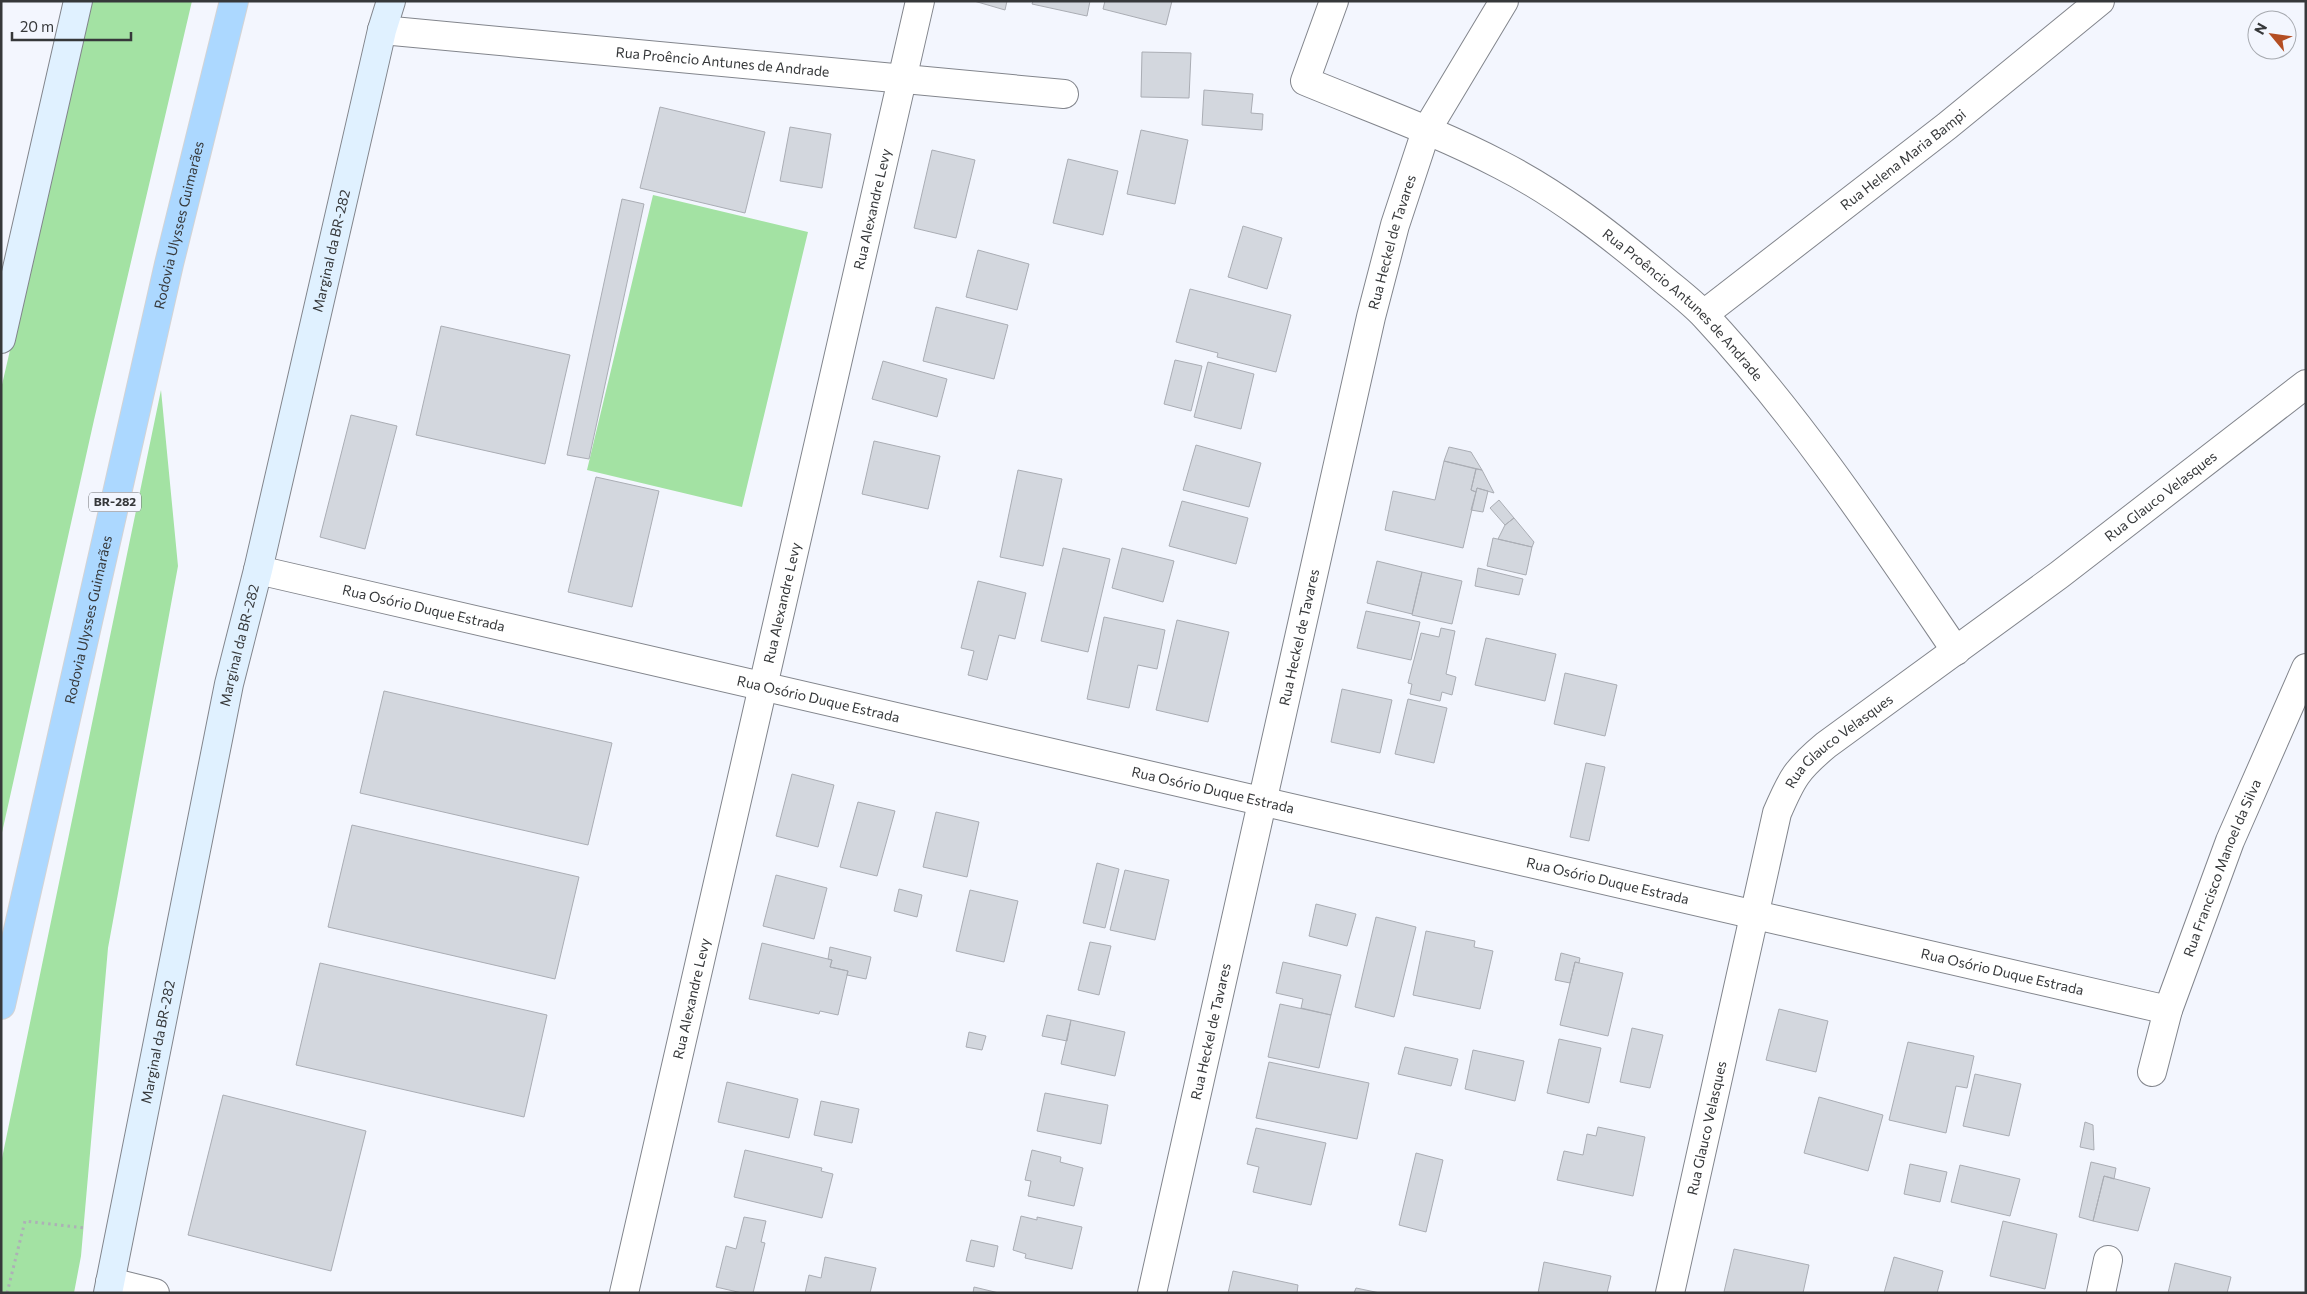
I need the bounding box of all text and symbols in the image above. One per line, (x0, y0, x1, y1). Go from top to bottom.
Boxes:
scale bar (12, 10, 131, 42)
north arrow (2247, 10, 2297, 60)
text: 20 m (20, 17, 54, 35)
text: N (2250, 20, 2270, 37)
street label: Rua Proêncio Antunes de Andrade (615, 43, 830, 80)
street label: Rua Helena Maria Bampi (1837, 105, 1969, 213)
street label: Rodovia Ulysses Guimarães (150, 139, 207, 311)
street label: Rua Alexandre Levy (850, 147, 894, 271)
street label: Rua Heckel de Tavares (1364, 172, 1419, 311)
street label: Marginal da BR-282 (308, 187, 353, 314)
street label: Rua Proêncio Antunes de Andrade (1599, 225, 1767, 384)
street label: Rua Glauco Velasques (2101, 447, 2220, 545)
road number: BR-282 (89, 492, 141, 512)
street label: Rodovia Ulysses Guimarães (61, 534, 115, 706)
street label: Rua Alexandre Levy (760, 541, 804, 665)
street label: Rua Heckel de Tavares (1275, 567, 1322, 707)
street label: Rua Osório Duque Estrada (341, 581, 507, 635)
street label: Marginal da BR-282 (216, 582, 262, 708)
street label: Rua Osório Duque Estrada (735, 672, 901, 726)
street label: Rua Glauco Velasques (1781, 690, 1896, 791)
street label: Rua Osório Duque Estrada (1130, 763, 1296, 816)
street label: Rua Francisco Manoel da Silva (2179, 776, 2264, 959)
street label: Rua Osório Duque Estrada (1525, 853, 1691, 907)
street label: Rua Alexandre Levy (669, 936, 713, 1061)
street label: Rua Osório Duque Estrada (1919, 944, 2085, 998)
street label: Rua Heckel de Tavares (1187, 961, 1234, 1101)
street label: Marginal da BR-282 (137, 978, 178, 1105)
street label: Rua Glauco Velasques (1683, 1059, 1730, 1197)

